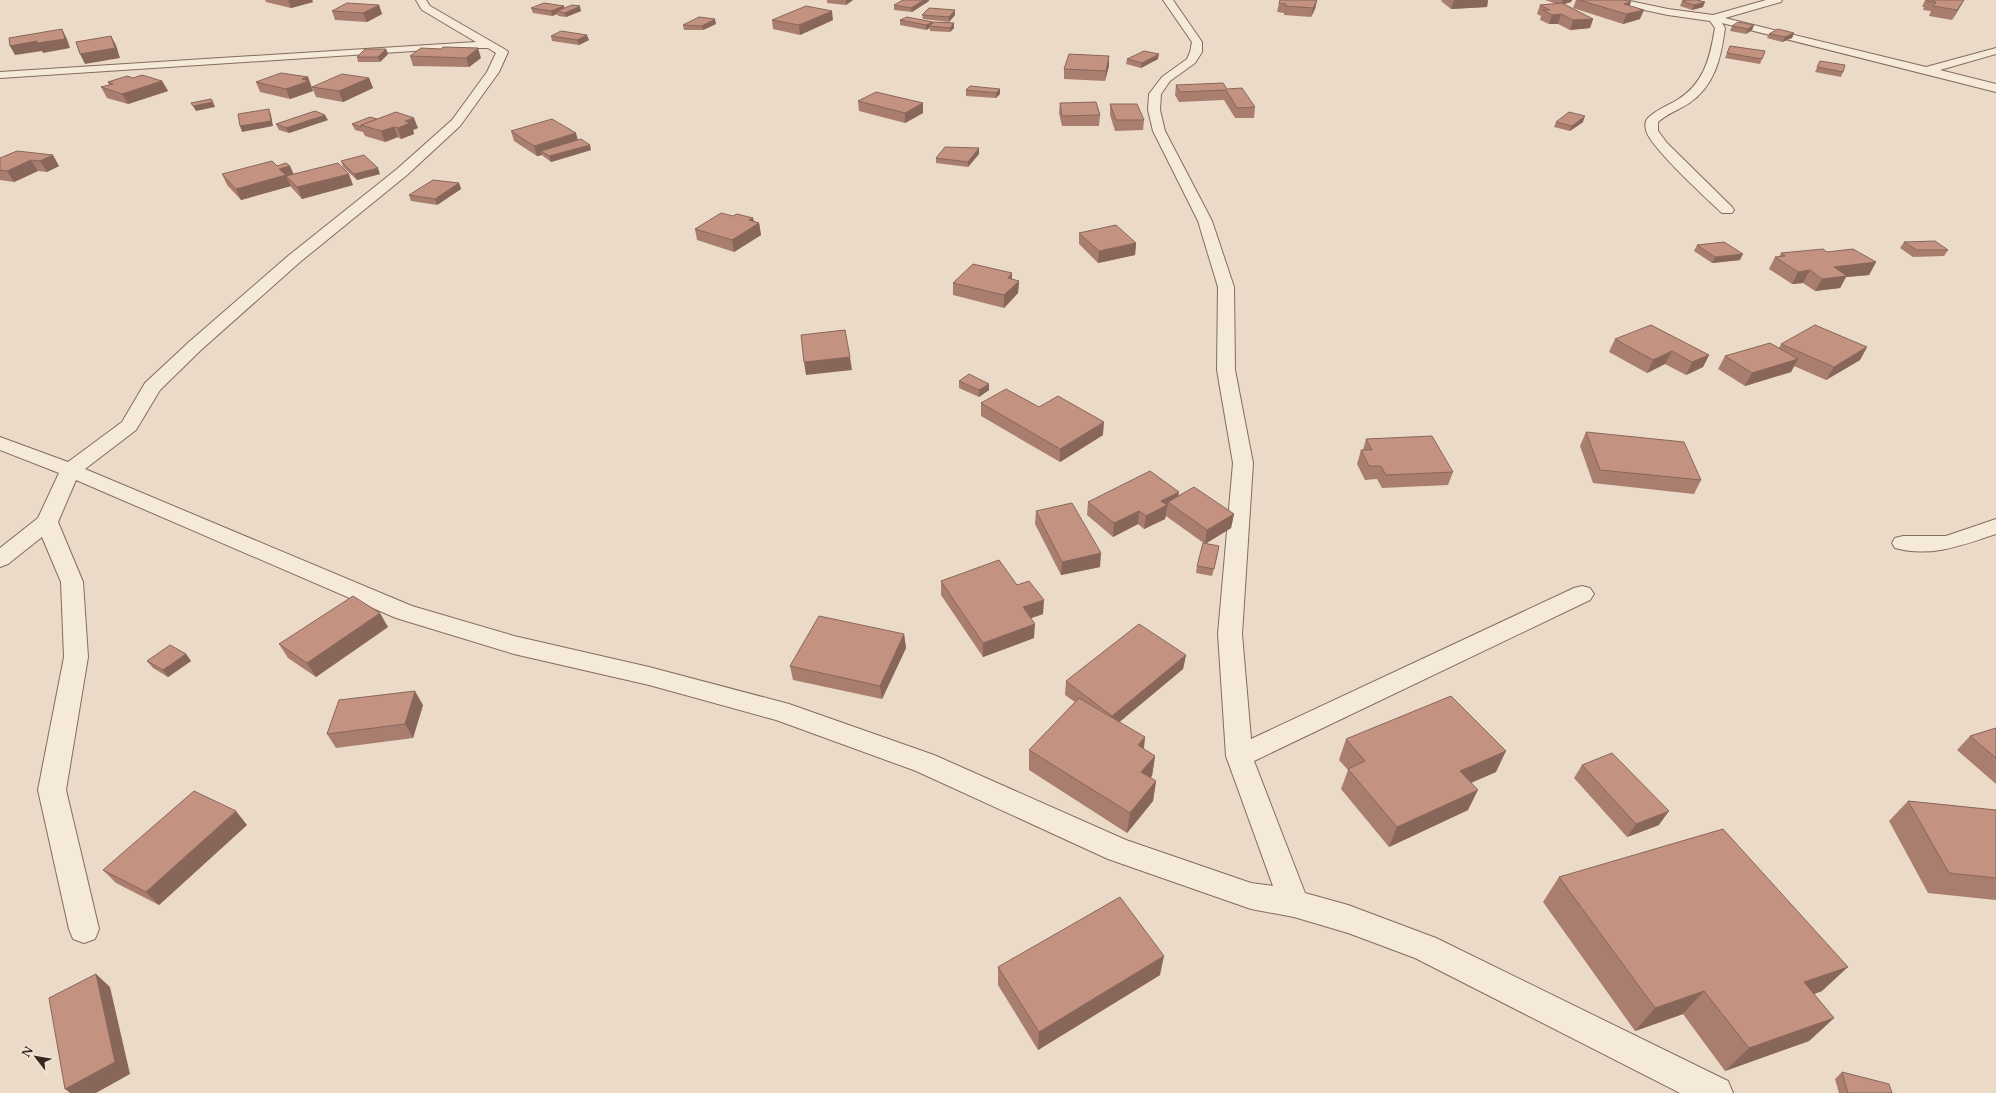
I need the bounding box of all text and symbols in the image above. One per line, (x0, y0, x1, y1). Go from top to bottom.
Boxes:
north arrow (16, 1037, 56, 1077)
text: N (19, 1043, 36, 1060)

